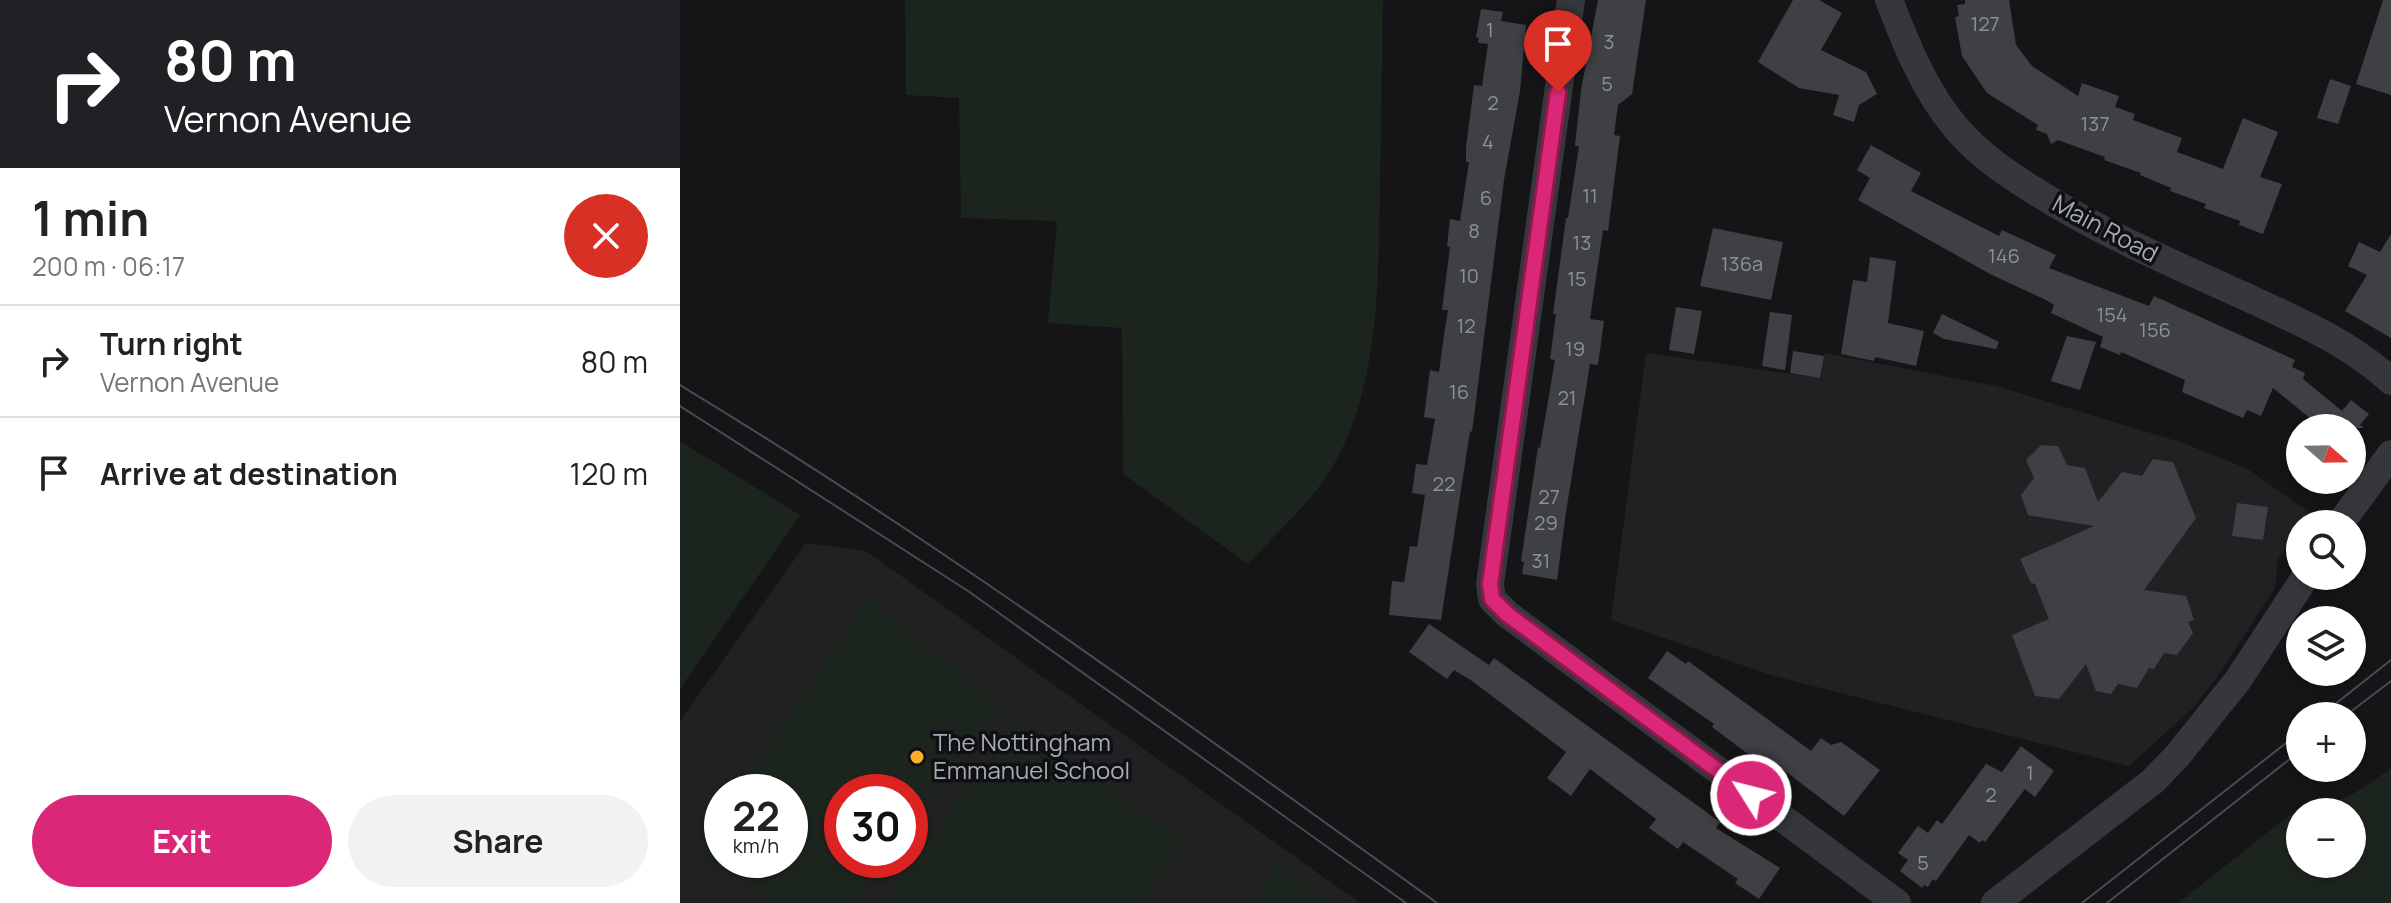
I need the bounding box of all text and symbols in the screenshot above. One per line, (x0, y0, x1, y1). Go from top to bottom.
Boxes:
pin (1524, 10, 1592, 92)
house number: 127 (1970, 10, 2000, 37)
house number: 1 (1486, 16, 1494, 43)
text: 80 m (164, 21, 297, 98)
icon: arrive (1536, 22, 1580, 66)
house number: 3 (1603, 28, 1615, 55)
icon: right (32, 32, 136, 136)
house number: 5 (1601, 70, 1613, 97)
house number: 2 (1487, 89, 1499, 116)
text: Vernon Avenue (164, 94, 412, 143)
house number: 137 (2081, 110, 2109, 137)
house number: 4 (1482, 128, 1494, 155)
house number: 11 (1582, 182, 1598, 209)
house number: 6 (1480, 184, 1492, 211)
text: 1 min (32, 185, 149, 250)
street label: Main Road (2047, 186, 2164, 269)
button: close (564, 194, 648, 278)
house number: 8 (1468, 217, 1480, 244)
house number: 13 (1573, 229, 1591, 256)
house number: 146 (1988, 242, 2020, 269)
text: 200 m · 06:17 (32, 248, 185, 284)
house number: 136a (1721, 250, 1763, 277)
house number: 10 (1459, 262, 1479, 289)
house number: 15 (1567, 265, 1587, 292)
house number: 154 (2096, 301, 2128, 328)
house number: 12 (1456, 312, 1476, 339)
house number: 156 (2139, 316, 2171, 343)
text: Turn right (100, 323, 243, 364)
house number: 19 (1565, 335, 1585, 362)
icon: right (32, 339, 76, 383)
text: 80 m (581, 341, 648, 382)
text: Vernon Avenue (100, 364, 279, 400)
house number: 16 (1449, 378, 1469, 405)
house number: 21 (1557, 384, 1577, 411)
north arrow (2286, 414, 2366, 494)
map controls (2286, 414, 2366, 878)
icon: arrive (32, 451, 76, 495)
text: Arrive at destination (100, 453, 398, 494)
text: 120 m (569, 453, 648, 494)
house number: 22 (1433, 470, 1455, 497)
house number: 27 (1538, 483, 1560, 510)
house number: 29 (1534, 509, 1558, 536)
button: search (2286, 510, 2366, 590)
house number: 31 (1532, 547, 1550, 574)
button: layers (2286, 606, 2366, 686)
button: + (2286, 702, 2366, 782)
place label: The Nottingham Emmanuel School (933, 725, 1130, 786)
marker: The Nottingham Emmanuel School (908, 748, 926, 766)
position arrow (1709, 753, 1793, 837)
house number: 1 (2026, 759, 2034, 786)
speed limit sign: 30 (824, 774, 928, 878)
house number: 2 (1985, 781, 1997, 808)
text: 22 (732, 788, 780, 843)
button: Exit (32, 795, 332, 887)
button: Share (348, 795, 648, 887)
button: − (2286, 798, 2366, 878)
text: km/h (733, 832, 779, 859)
house number: 5 (1917, 849, 1929, 876)

